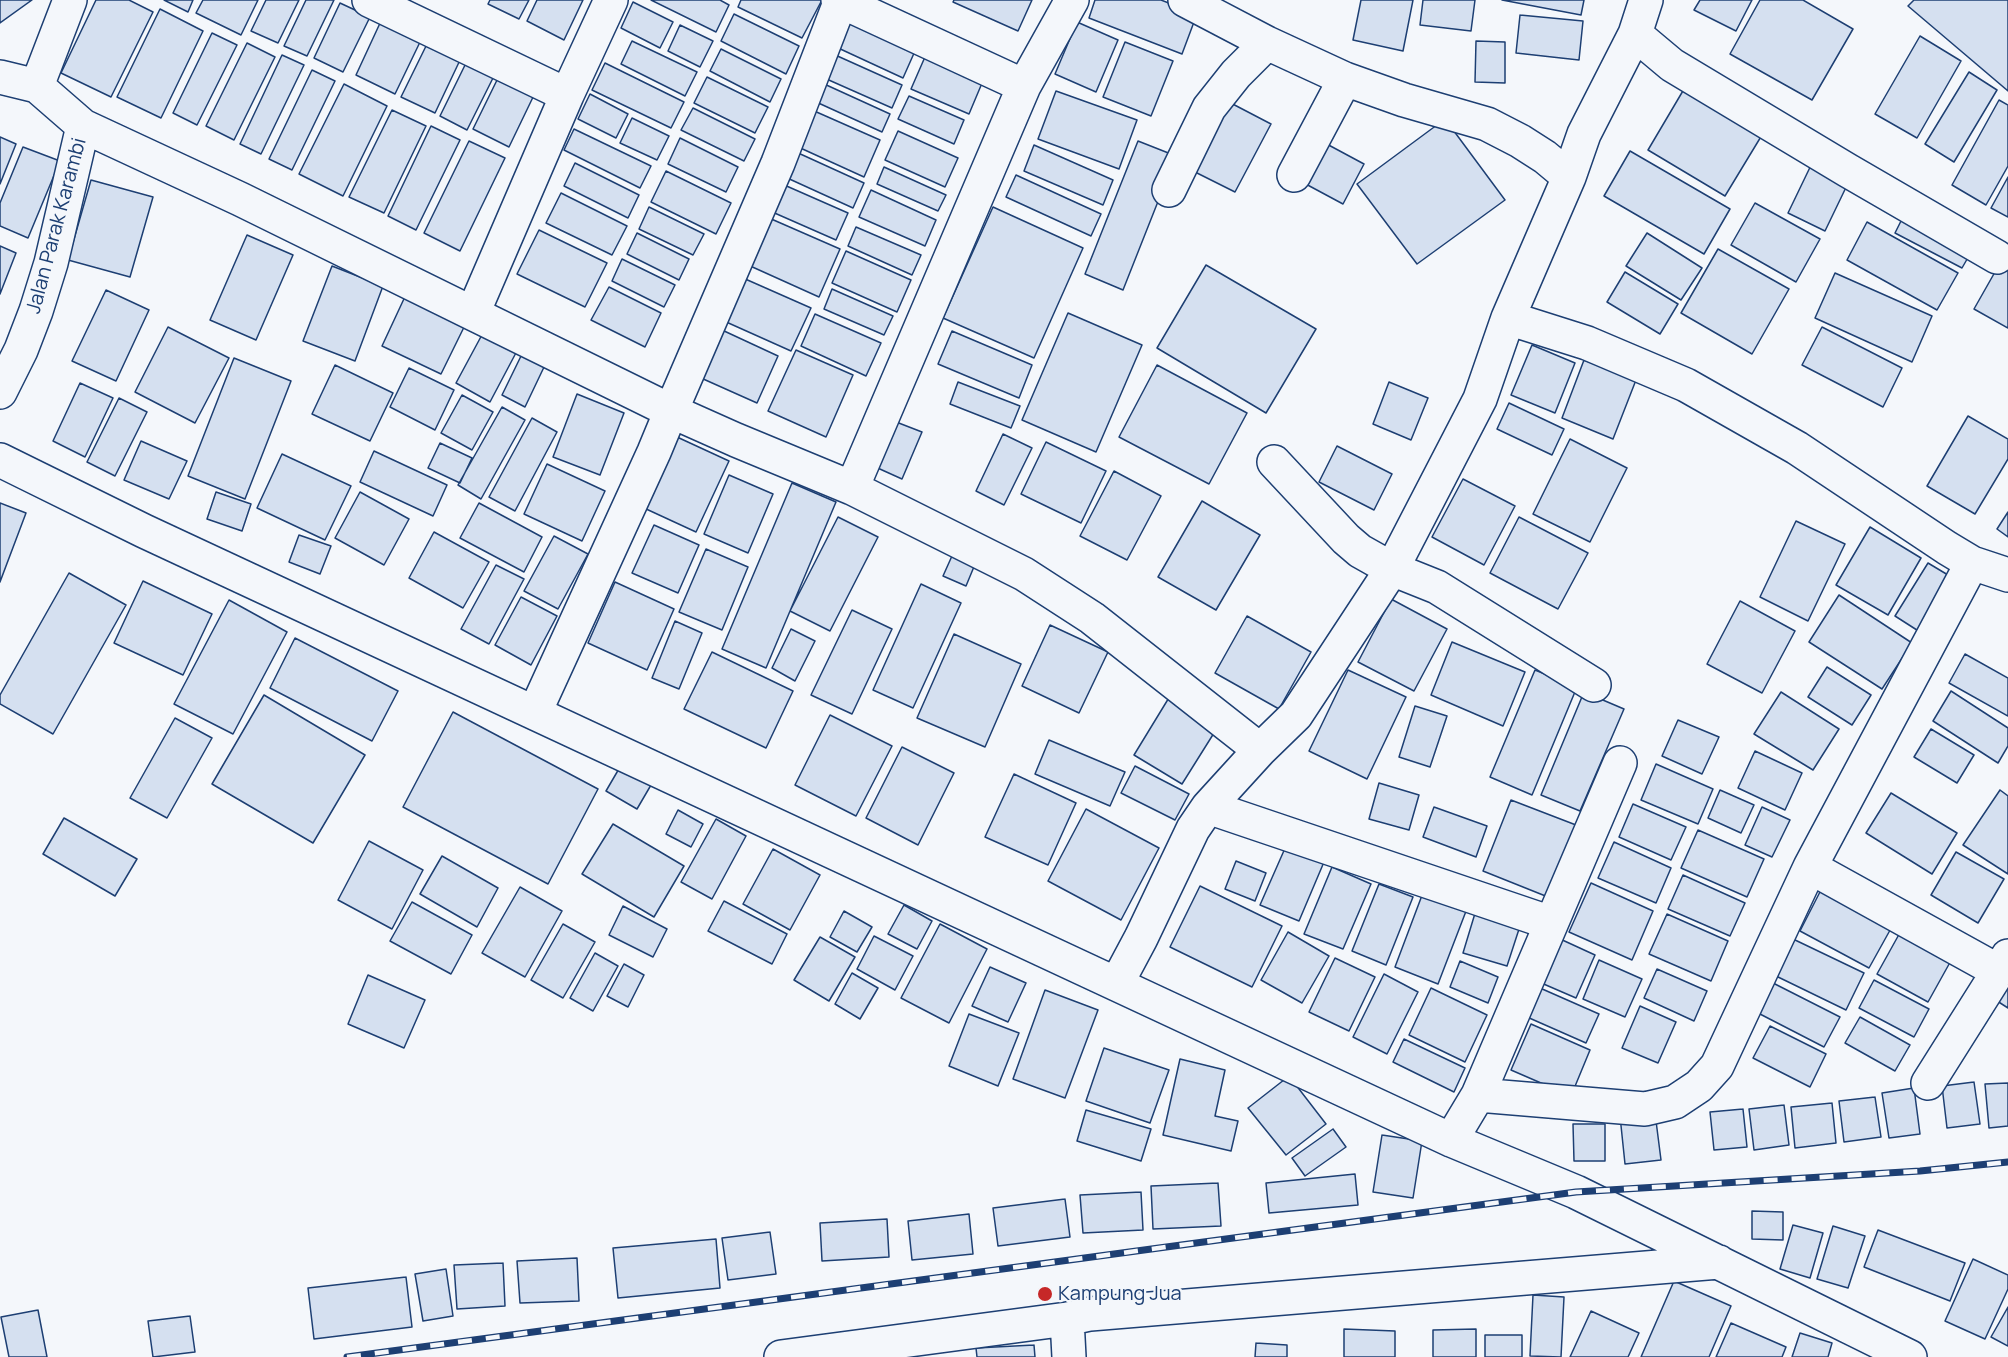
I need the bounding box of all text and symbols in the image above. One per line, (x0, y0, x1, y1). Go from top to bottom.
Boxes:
street label: Jalan Parak Karambi (22, 135, 92, 317)
place label: Kampung Jua (1058, 1282, 1182, 1306)
marker: Kampung Jua (1036, 1285, 1054, 1303)

